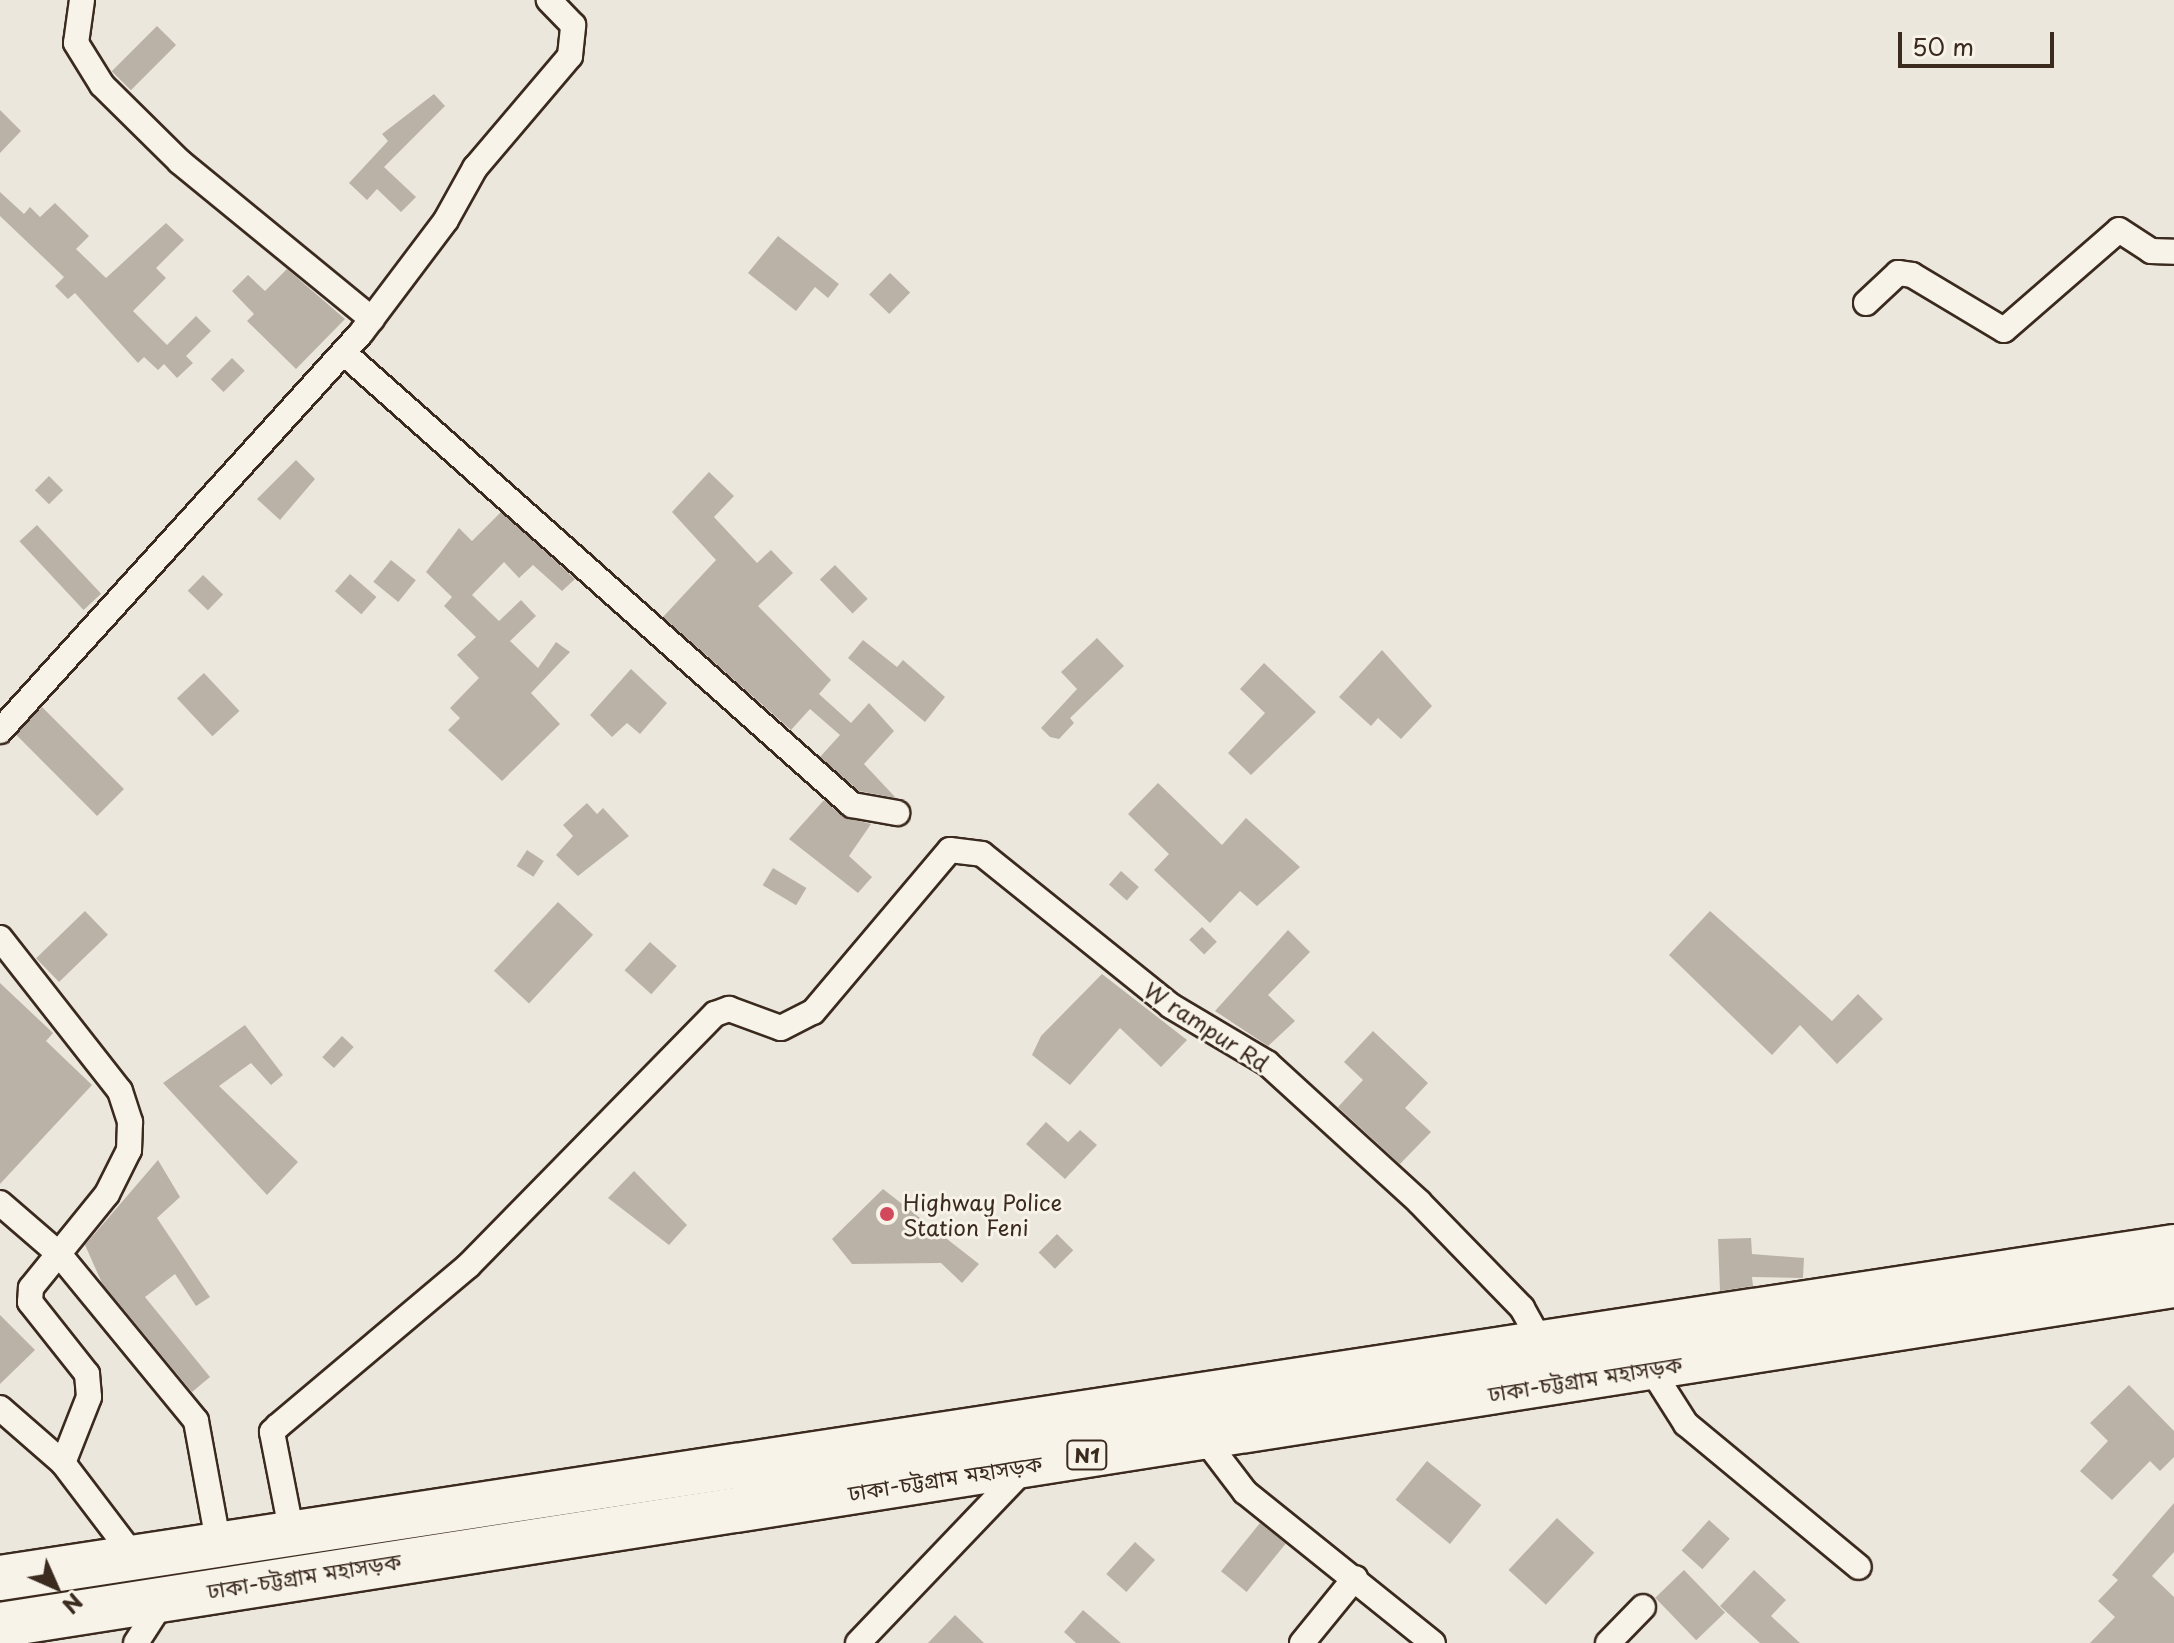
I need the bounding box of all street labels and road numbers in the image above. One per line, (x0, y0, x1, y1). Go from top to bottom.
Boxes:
street label: W rampur Rd (1139, 976, 1275, 1076)
street label: ঢাকা-চট্টগ্রাম মহাসড়ক (1486, 1350, 1684, 1406)
road number: N1 (1065, 1439, 1109, 1471)
street label: ঢাকা-চট্টগ্রাম মহাসড়ক (846, 1449, 1044, 1505)
street label: ঢাকা-চট্টগ্রাম মহাসড়ক (205, 1547, 403, 1603)

